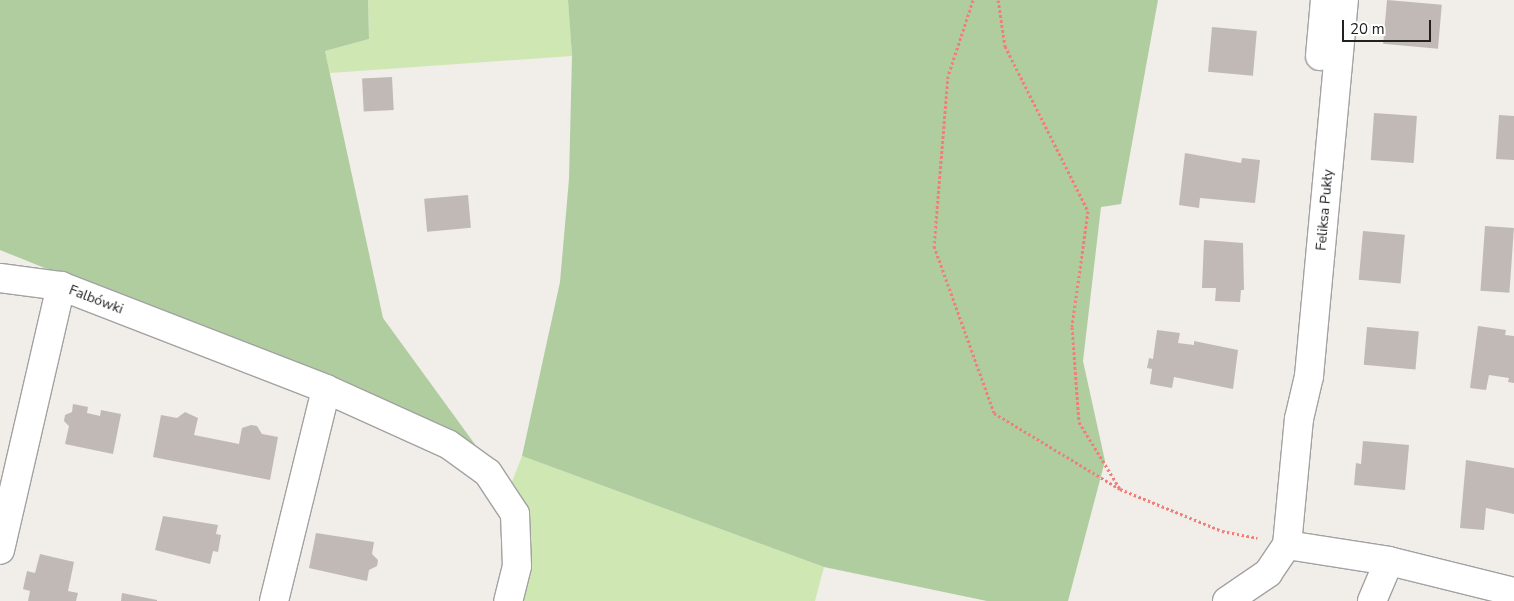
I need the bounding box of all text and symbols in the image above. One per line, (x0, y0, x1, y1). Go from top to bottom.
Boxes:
scale bar (1344, 10, 1433, 42)
text: 20 m (1350, 19, 1385, 39)
street label: Feliksa Pukły (1313, 169, 1337, 251)
street label: Falbówki (66, 282, 126, 318)

